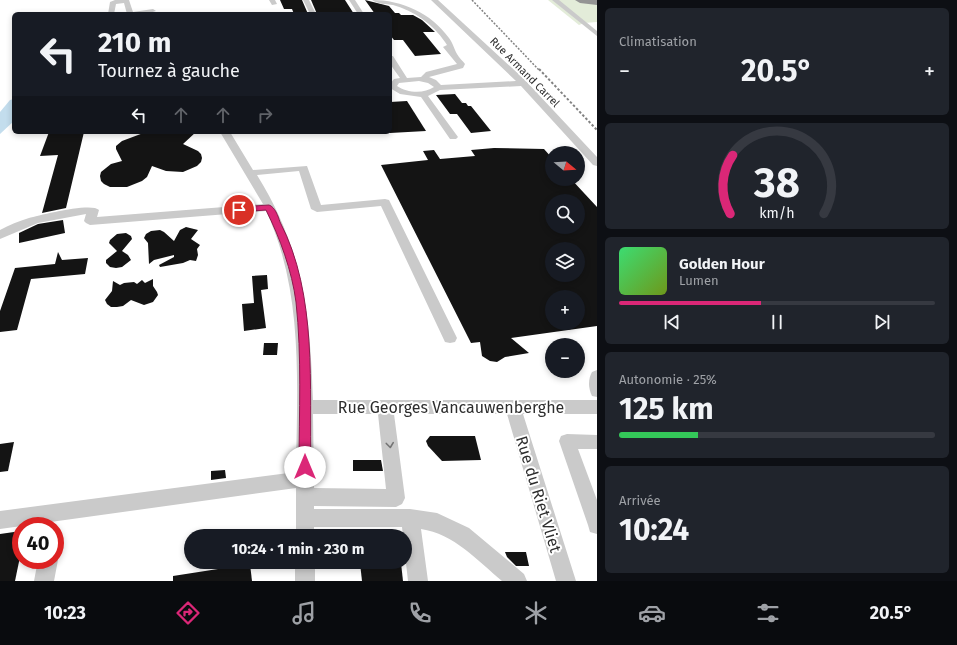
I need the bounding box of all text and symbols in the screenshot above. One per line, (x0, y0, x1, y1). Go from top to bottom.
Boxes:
text: 210 m (98, 26, 172, 59)
icon: left (32, 28, 84, 80)
text: Climatisation (619, 34, 697, 49)
street label: Rue Armand Carrel (487, 35, 562, 110)
text: 20.5° (741, 53, 813, 89)
text: − (619, 58, 630, 85)
text: + (924, 58, 935, 85)
text: Tournez à gauche (98, 60, 240, 82)
icon: left (128, 104, 150, 126)
icon: ahead (170, 104, 192, 126)
icon: ahead (212, 104, 234, 126)
icon: right (254, 104, 276, 126)
north arrow (545, 146, 585, 186)
map controls (545, 146, 585, 378)
text: 38 (753, 158, 800, 208)
pin (222, 193, 256, 227)
button: search (545, 194, 585, 234)
icon: arrive (228, 199, 250, 221)
text: km/h (759, 204, 795, 221)
button: layers (545, 242, 585, 282)
text: Golden Hour (679, 255, 765, 273)
text: Lumen (679, 273, 719, 288)
button: + (545, 290, 585, 330)
icon: previous (661, 311, 683, 333)
icon: pause (766, 311, 788, 333)
icon: next (871, 311, 893, 333)
button: − (545, 338, 585, 378)
text: Autonomie · 25% (619, 372, 717, 387)
text: 125 km (619, 391, 714, 427)
street label: Rue Georges Vancauwenberghe (338, 398, 564, 417)
street label: Rue du Riet Vliet (512, 434, 565, 555)
one-way arrow (385, 442, 394, 448)
position arrow (284, 446, 326, 488)
text: Arrivée (619, 493, 661, 508)
text: 10:24 (619, 512, 689, 548)
speed limit sign: 40 (12, 517, 64, 569)
text: 10:24 · 1 min · 230 m (231, 540, 365, 558)
icon: directions (174, 599, 202, 627)
icon: music (290, 599, 318, 627)
icon: phone (406, 599, 434, 627)
icon: climate (522, 599, 550, 627)
icon: car (638, 599, 666, 627)
icon: filters (754, 599, 782, 627)
text: 10:23 (44, 602, 86, 624)
text: 20.5° (870, 602, 913, 624)

